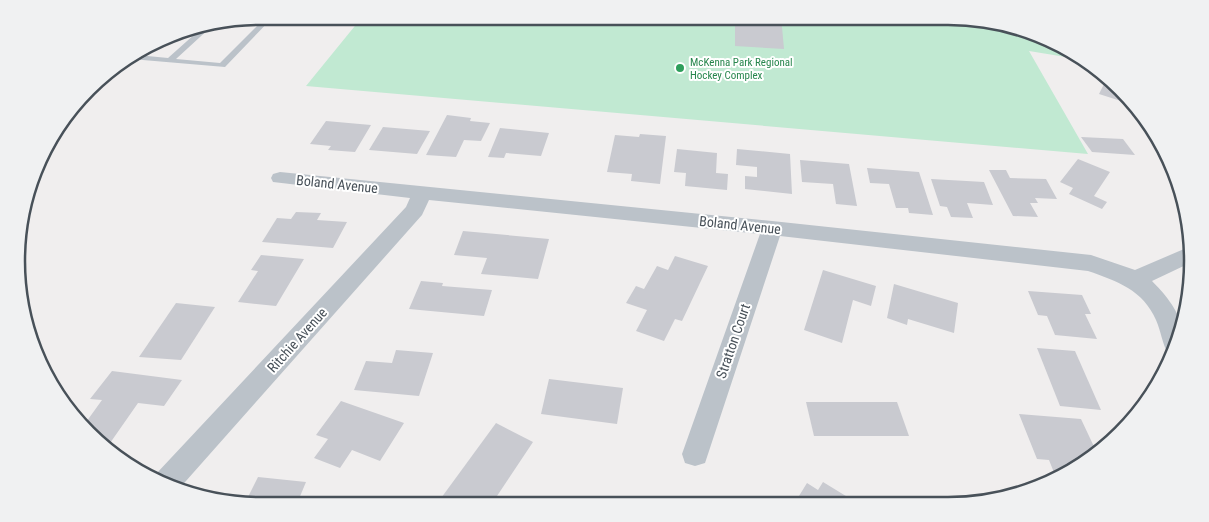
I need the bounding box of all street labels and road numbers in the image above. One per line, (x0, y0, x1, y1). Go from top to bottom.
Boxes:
street label: Boland Avenue (295, 172, 379, 196)
street label: Boland Avenue (698, 213, 782, 237)
street label: Stratton Court (713, 302, 753, 380)
street label: Ritchie Avenue (264, 304, 330, 376)

